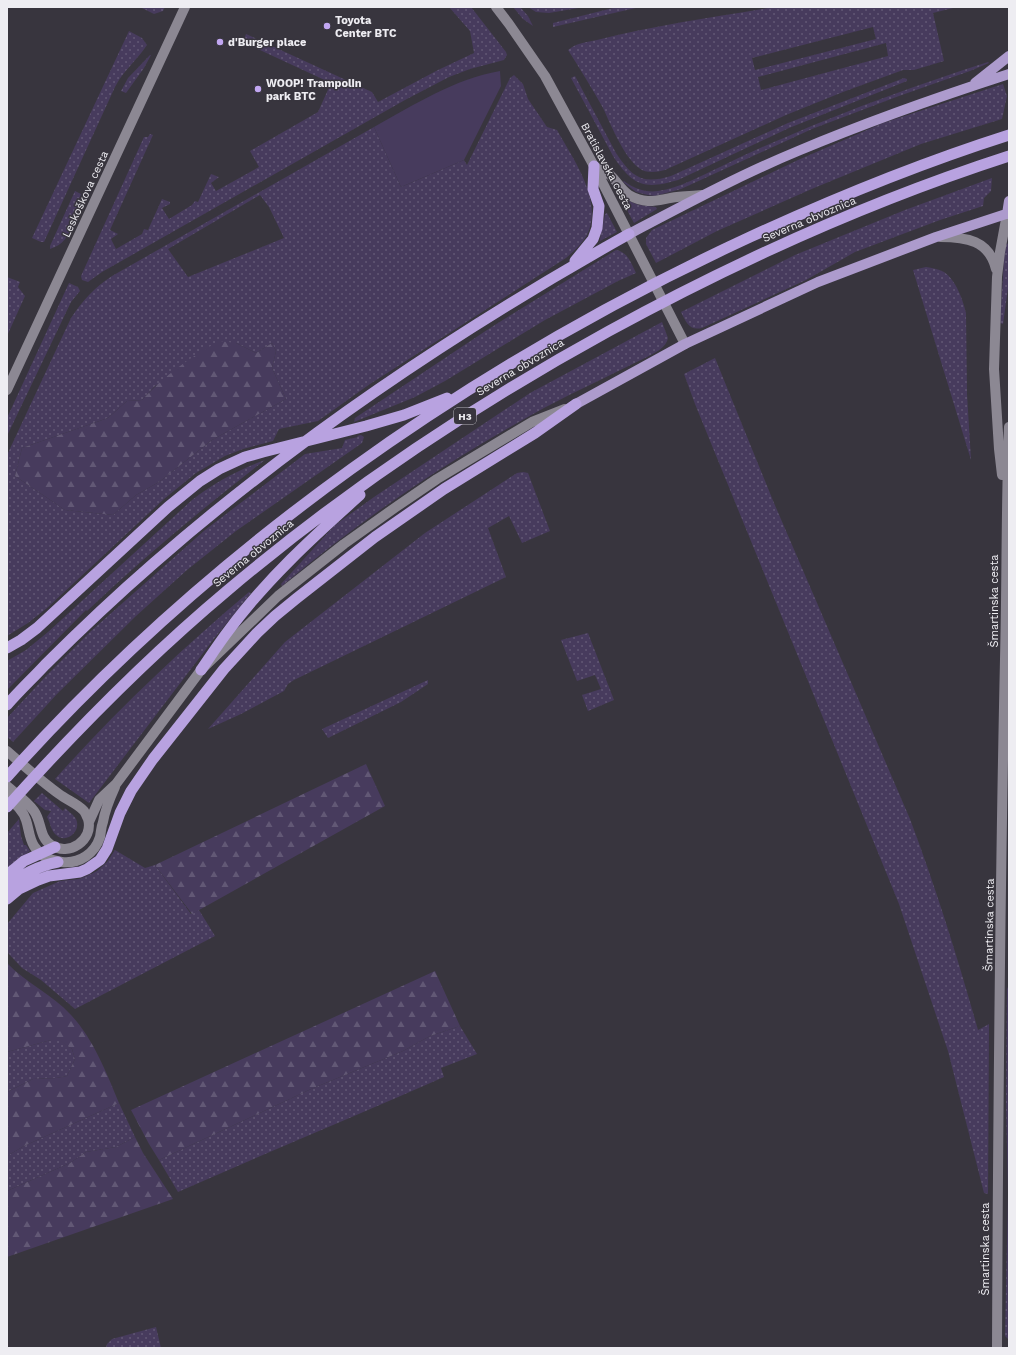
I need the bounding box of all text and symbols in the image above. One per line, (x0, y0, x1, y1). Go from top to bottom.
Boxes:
place label: Toyota Center BTC (335, 14, 397, 40)
marker: Toyota Center BTC (322, 21, 332, 31)
place label: d'Burger place (228, 36, 306, 49)
marker: d'Burger place (215, 37, 225, 47)
place label: WOOP! Trampolin park BTC (266, 77, 362, 103)
marker: WOOP! Trampolin park BTC (253, 84, 263, 94)
street label: Bratislavska cesta (578, 121, 635, 212)
street label: Leskoškova cesta (60, 149, 111, 240)
street label: Severna obvoznica (761, 194, 858, 245)
street label: Severna obvoznica (474, 336, 566, 399)
road number: H3 (454, 408, 476, 424)
street label: Severna obvoznica (210, 517, 296, 590)
street label: Šmartinska cesta (987, 555, 1001, 648)
street label: Šmartinska cesta (981, 878, 997, 972)
street label: Šmartinska cesta (978, 1203, 992, 1296)

